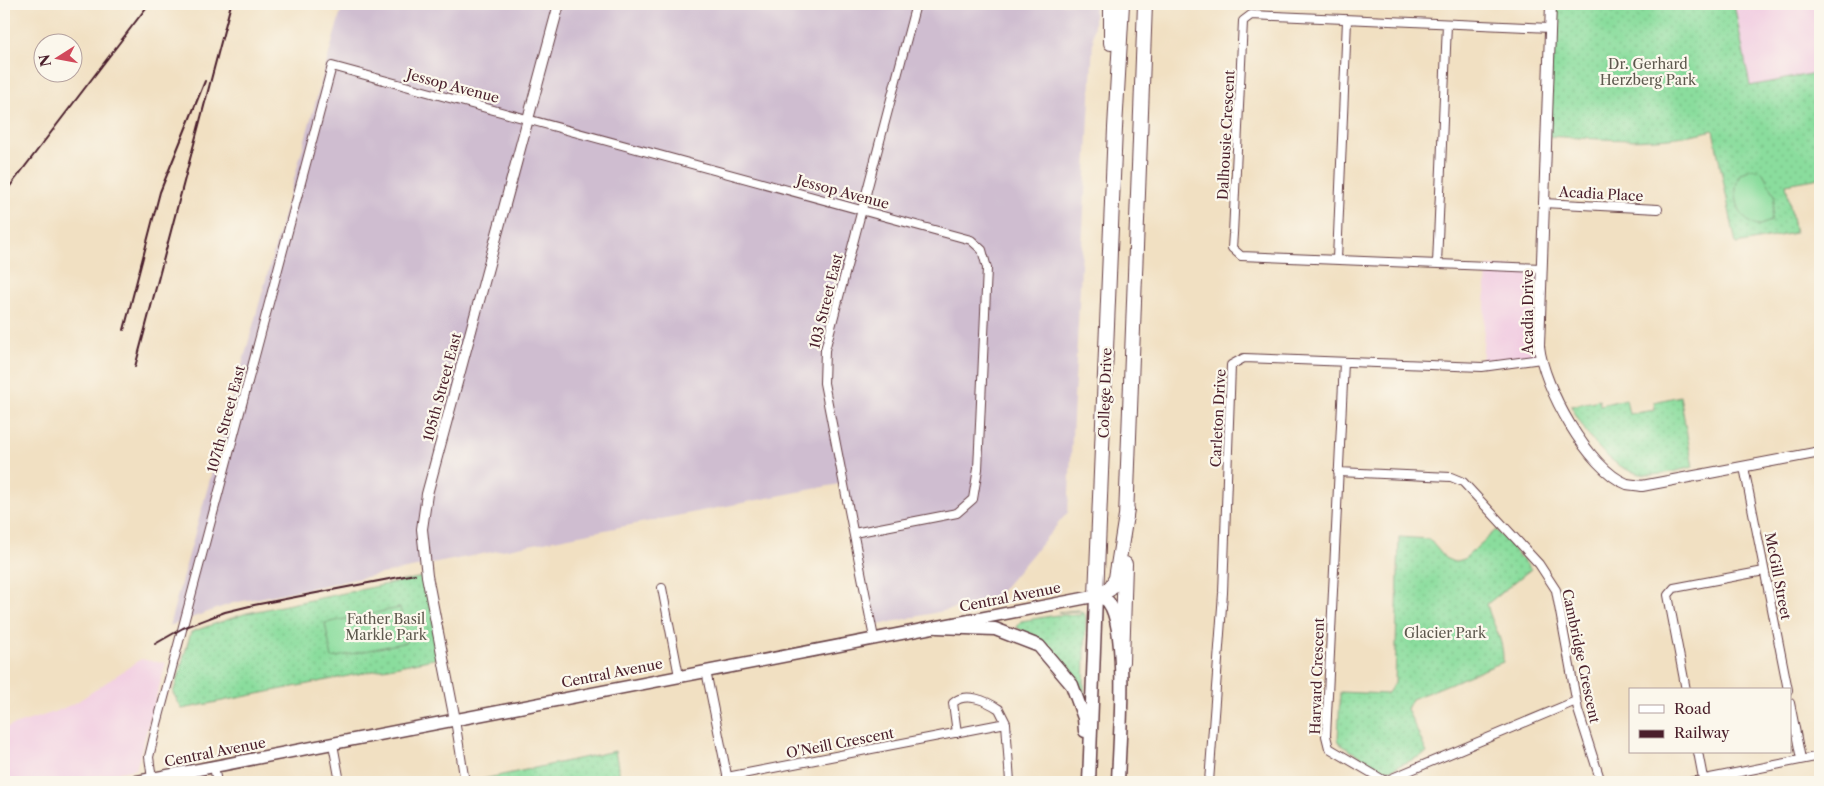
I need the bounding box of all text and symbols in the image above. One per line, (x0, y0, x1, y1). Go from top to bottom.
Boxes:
north arrow (32, 32, 82, 82)
text: N (35, 53, 55, 68)
park label: Dr. Gerhard Herzberg Park (1600, 55, 1697, 89)
street label: Jessop Avenue (403, 64, 501, 107)
street label: Dalhousie Crescent (1214, 70, 1238, 200)
street label: Jessop Avenue (793, 170, 891, 213)
street label: Acadia Place (1557, 183, 1644, 205)
street label: 103 Street East (805, 251, 847, 351)
street label: Acadia Drive (1519, 269, 1537, 356)
street label: 105th Street East (419, 331, 465, 443)
street label: College Drive (1094, 347, 1116, 439)
street label: 107th Street East (203, 363, 249, 475)
street label: Carleton Drive (1206, 368, 1230, 468)
street label: McGill Street (1761, 531, 1795, 621)
street label: Central Avenue (958, 578, 1062, 616)
street label: Cambridge Crescent (1558, 587, 1604, 725)
park label: Father Basil Markle Park (345, 610, 428, 644)
street label: Harvard Crescent (1306, 617, 1328, 735)
park label: Glacier Park (1404, 624, 1487, 642)
street label: Central Avenue (560, 654, 664, 692)
legend (1629, 688, 1792, 754)
text: Road (1674, 699, 1711, 718)
text: Railway (1674, 723, 1730, 742)
street label: O'Neill Crescent (785, 724, 895, 762)
street label: Central Avenue (163, 733, 267, 771)

